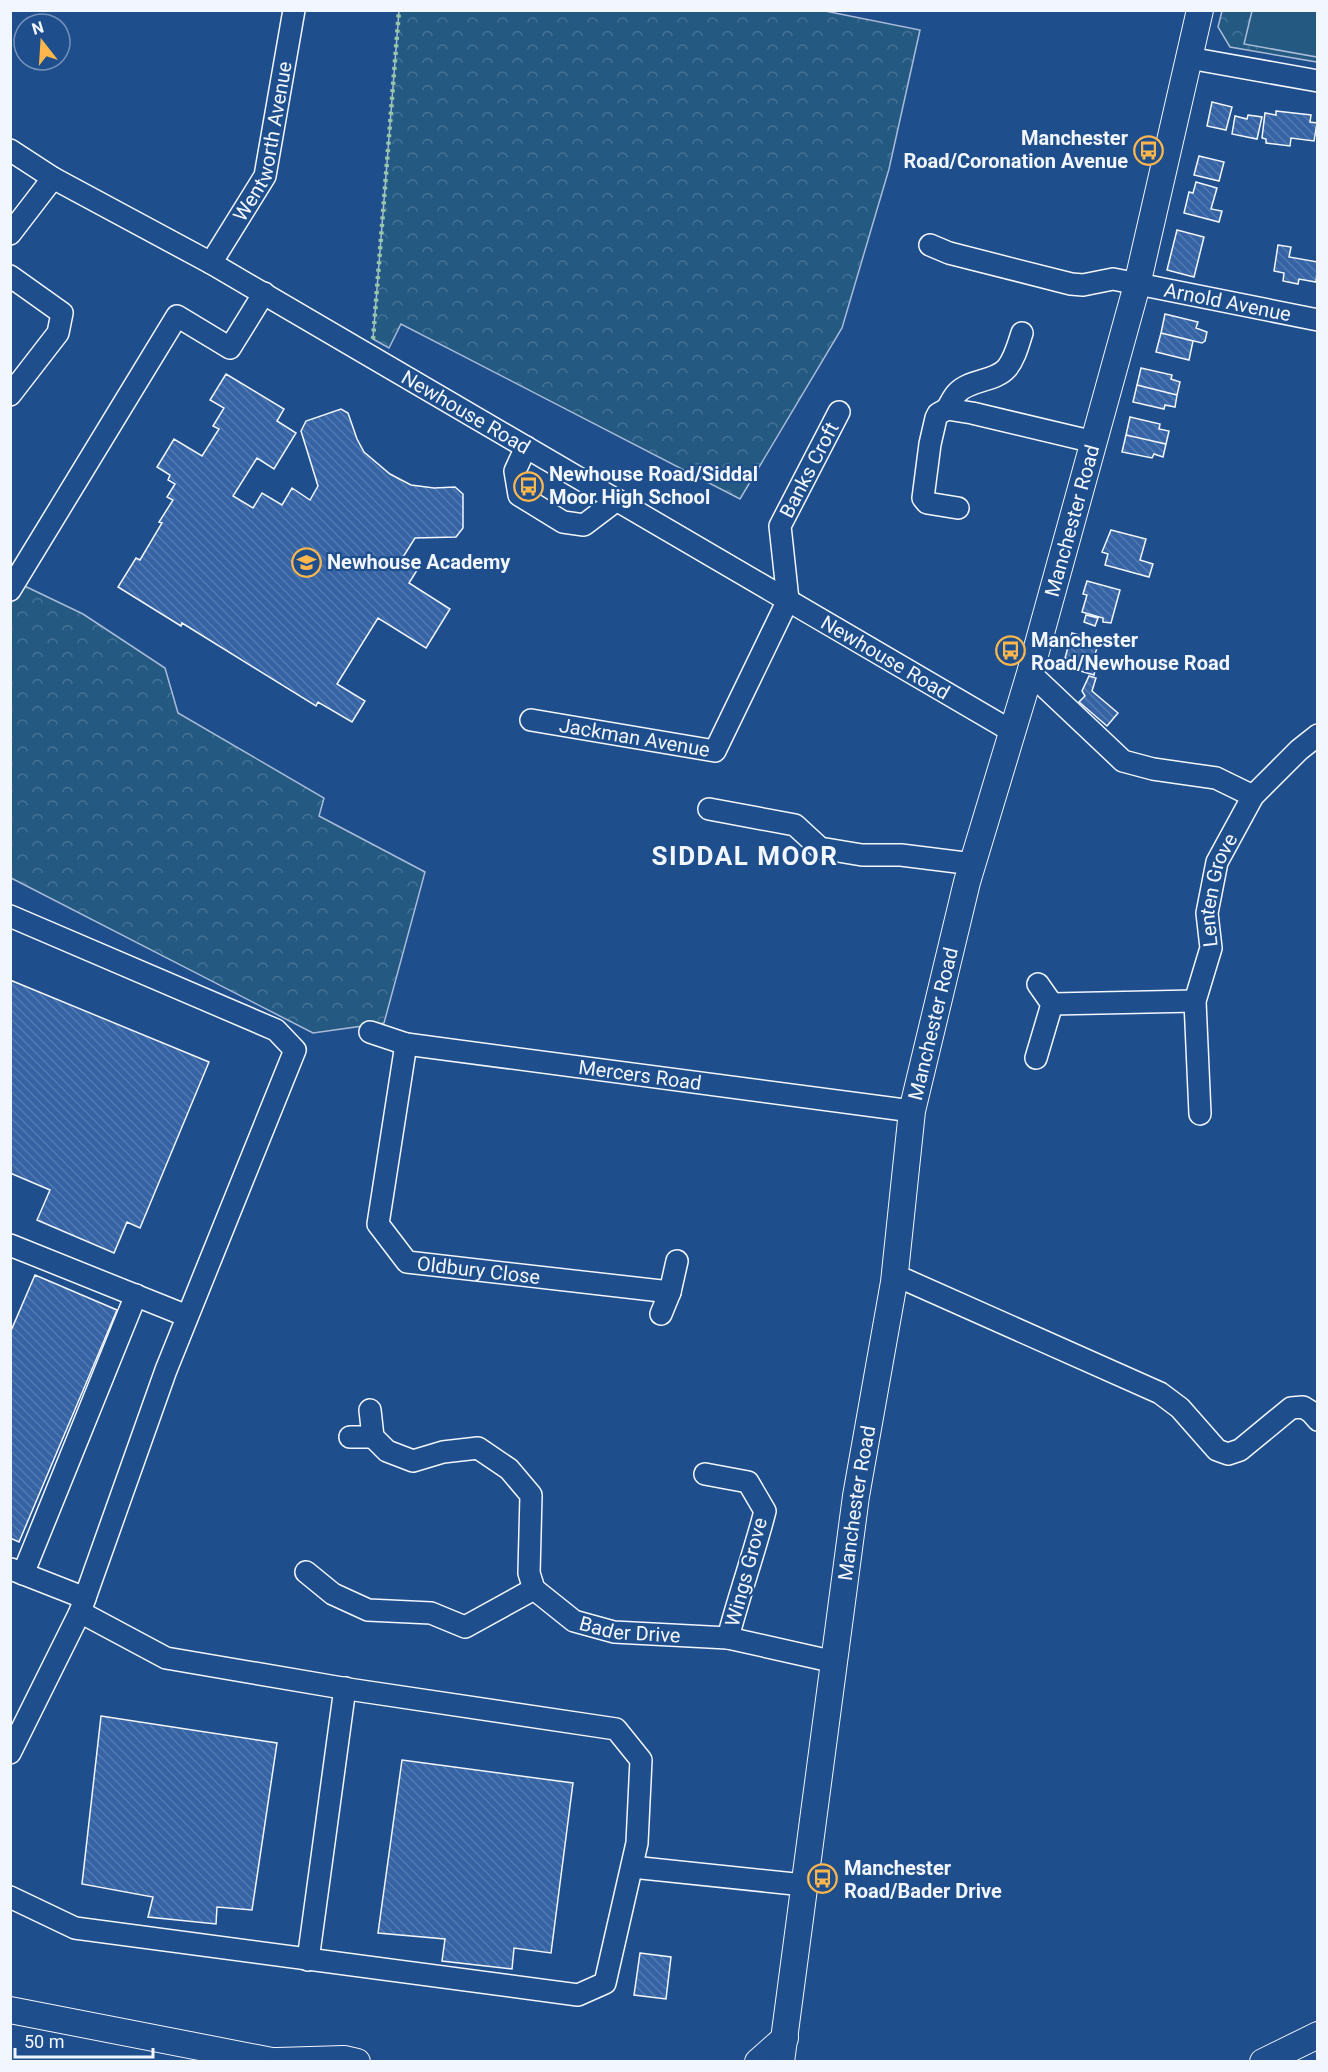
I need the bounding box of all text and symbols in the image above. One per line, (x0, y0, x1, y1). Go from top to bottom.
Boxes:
north arrow (12, 12, 72, 72)
text: N (30, 17, 46, 39)
street label: Wentworth Avenue (228, 59, 297, 226)
place label: Manchester Road/Coronation Avenue (903, 126, 1129, 173)
bus stop icon: Manchester Road/Coronation Avenue (1133, 134, 1165, 166)
street label: Arnold Avenue (1162, 278, 1293, 326)
street label: Newhouse Road (397, 365, 535, 459)
street label: Banks Croft (774, 418, 844, 522)
street label: Manchester Road (1040, 442, 1104, 599)
place label: Newhouse Road/Siddal Moor High School (549, 462, 758, 509)
bus stop icon: Newhouse Road/Siddal Moor High School (512, 470, 544, 502)
school or university icon: Newhouse Academy (290, 546, 322, 578)
place label: Newhouse Academy (327, 550, 511, 574)
street label: Newhouse Road (817, 610, 954, 704)
place label: Manchester Road/Newhouse Road (1031, 628, 1230, 675)
bus stop icon: Manchester Road/Newhouse Road (994, 635, 1026, 667)
street label: Jackman Avenue (557, 713, 712, 762)
street label: Lenten Grove (1195, 829, 1242, 948)
district label: SIDDAL MOOR (652, 841, 838, 871)
street label: Manchester Road (903, 945, 963, 1103)
street label: Mercers Road (577, 1055, 703, 1095)
street label: Oldbury Close (416, 1251, 541, 1289)
street label: Manchester Road (833, 1424, 880, 1582)
street label: Wings Grove (720, 1515, 772, 1629)
street label: Bader Drive (577, 1611, 681, 1647)
place label: Manchester Road/Bader Drive (844, 1856, 1002, 1903)
bus stop icon: Manchester Road/Bader Drive (807, 1863, 839, 1895)
scale bar (15, 2021, 153, 2059)
text: 50 m (24, 2031, 64, 2052)

